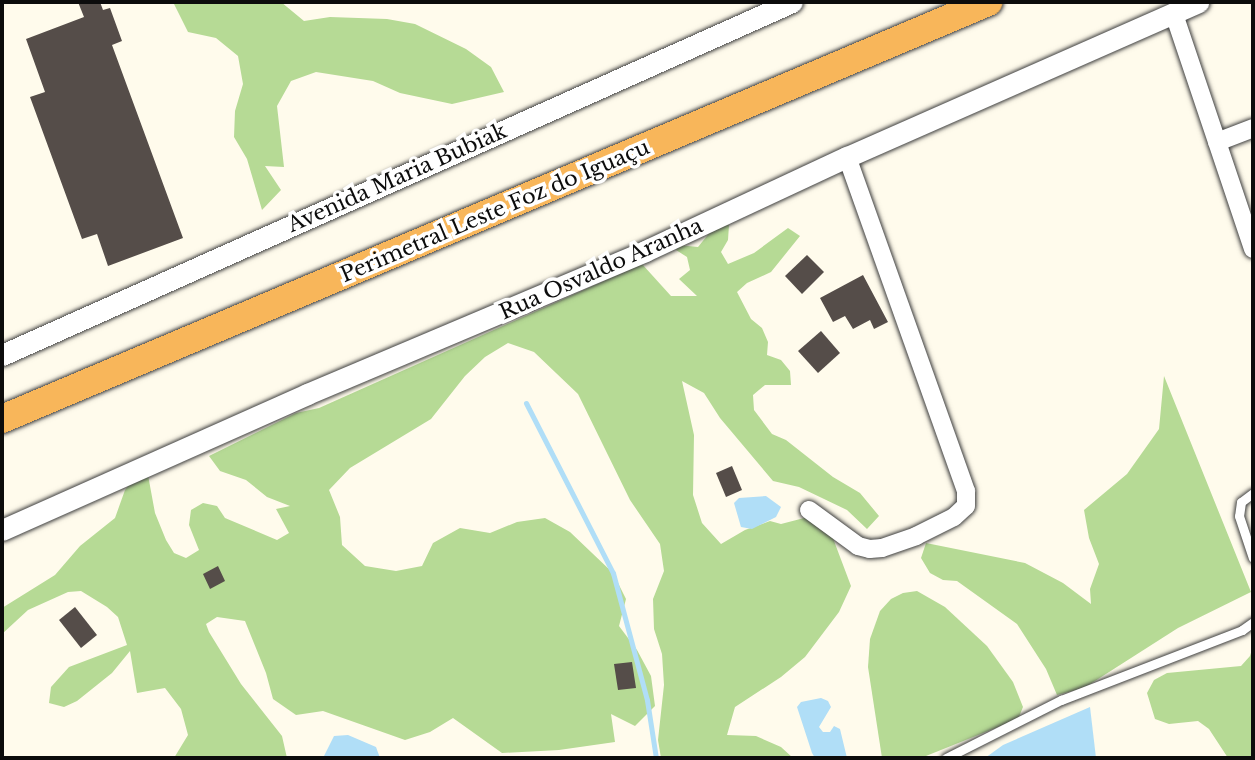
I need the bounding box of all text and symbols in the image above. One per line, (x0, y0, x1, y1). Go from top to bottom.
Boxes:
street label: Avenida Maria Bubiak (283, 118, 511, 238)
street label: Perimetral Leste Foz do Iguaçu (337, 134, 653, 288)
street label: Rua Osvaldo Aranha (495, 213, 707, 325)

